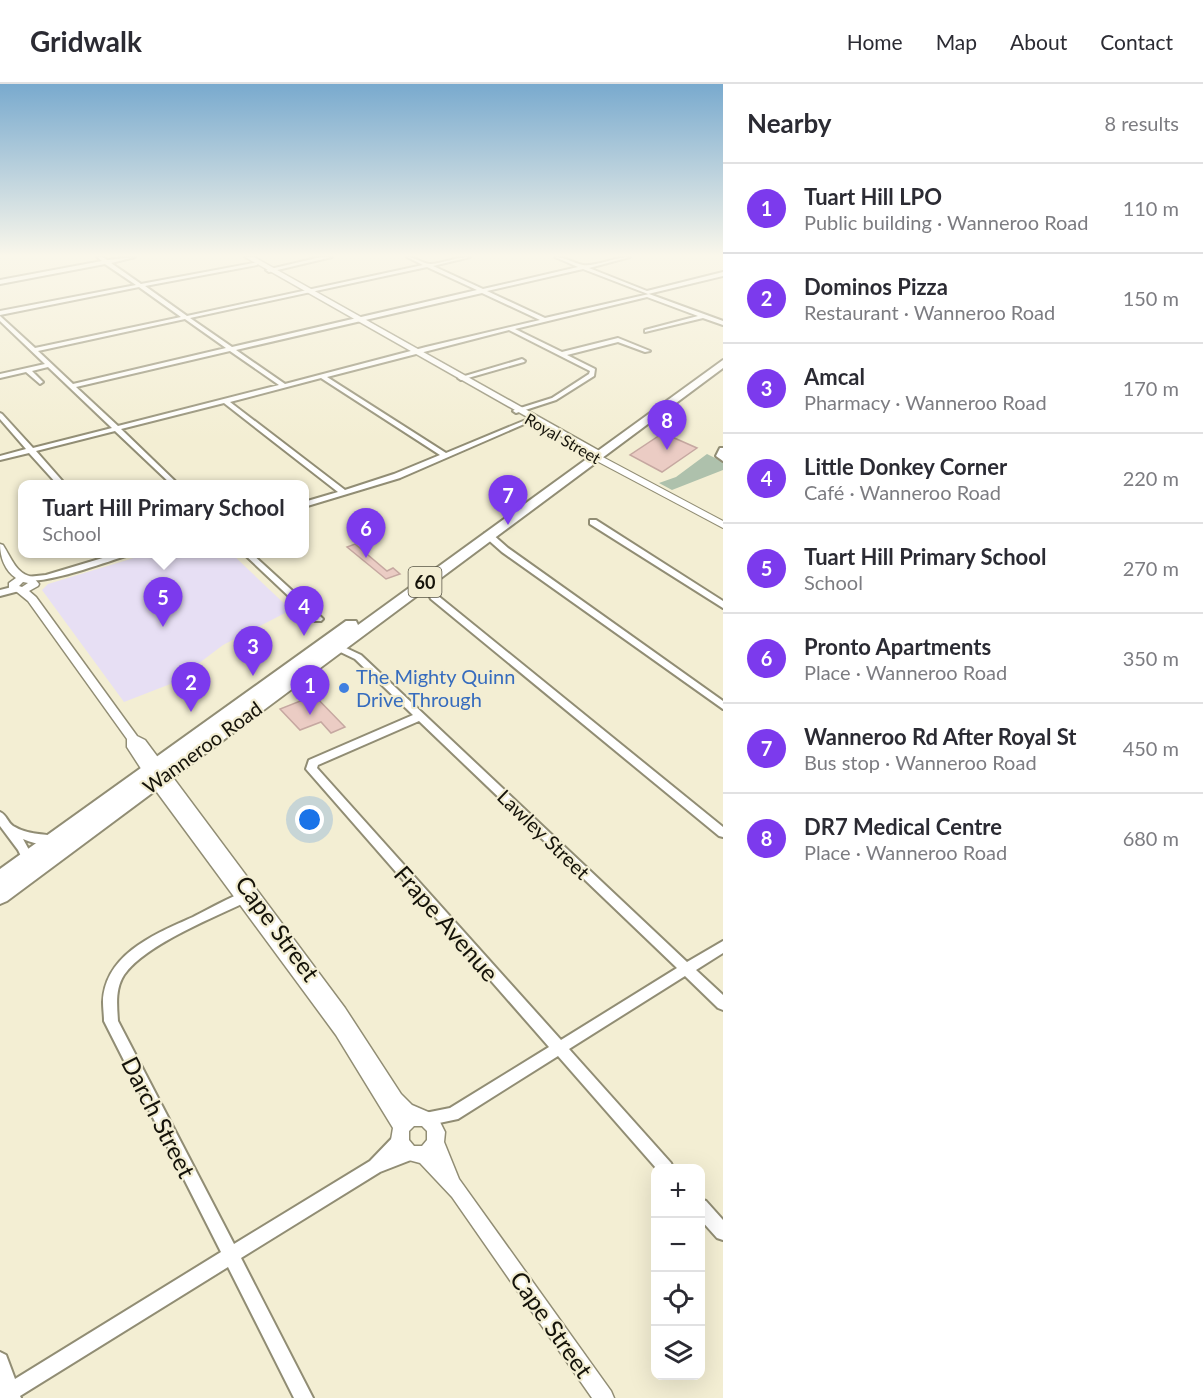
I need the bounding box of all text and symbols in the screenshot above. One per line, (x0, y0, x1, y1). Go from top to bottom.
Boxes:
text: Gridwalk (30, 24, 142, 58)
text: Home (847, 29, 903, 54)
text: Map (936, 29, 977, 54)
text: About (1010, 29, 1067, 54)
text: Contact (1100, 29, 1173, 54)
text: Nearby (747, 107, 832, 139)
text: 8 results (1104, 111, 1179, 135)
text: Tuart Hill LPO (804, 183, 942, 210)
text: 1 (761, 196, 772, 220)
text: 110 m (1123, 196, 1179, 220)
text: Public building · Wanneroo Road (804, 210, 1089, 234)
text: Dominos Pizza (804, 273, 948, 300)
text: 2 (761, 286, 772, 310)
text: 150 m (1123, 286, 1179, 310)
text: Restaurant · Wanneroo Road (804, 300, 1055, 324)
text: Amcal (804, 363, 865, 390)
text: 3 (761, 376, 772, 400)
text: 170 m (1123, 376, 1179, 400)
text: Pharmacy · Wanneroo Road (804, 390, 1047, 414)
pin: 8 (648, 400, 686, 450)
street label: Royal Street (522, 409, 605, 467)
text: Little Donkey Corner (804, 453, 1007, 480)
text: 4 (761, 466, 772, 490)
text: 220 m (1123, 466, 1179, 490)
pin: 7 (488, 476, 528, 525)
popup (18, 480, 309, 558)
text: Café · Wanneroo Road (804, 480, 1001, 504)
text: Tuart Hill Primary School (42, 494, 285, 521)
pin: 6 (346, 508, 386, 558)
text: School (42, 521, 101, 545)
text: Tuart Hill Primary School (804, 543, 1046, 570)
text: 5 (761, 556, 772, 580)
text: 270 m (1123, 556, 1179, 580)
road number: 60 (408, 567, 442, 597)
text: School (804, 570, 863, 594)
pin: 5 (144, 578, 182, 627)
pin: 4 (284, 586, 324, 636)
pin: 3 (234, 626, 272, 676)
text: Pronto Apartments (804, 633, 991, 660)
text: 6 (761, 646, 772, 670)
text: 350 m (1123, 646, 1179, 670)
text: Place · Wanneroo Road (804, 660, 1007, 684)
pin: 2 (172, 662, 210, 712)
place label: The Mighty Quinn Drive Through (356, 664, 515, 711)
pin: 1 (290, 666, 330, 715)
marker: The Mighty Quinn Drive Through (337, 681, 351, 695)
street label: Wanneroo Road (138, 696, 266, 798)
text: Wanneroo Rd After Royal St (804, 723, 1077, 750)
text: 7 (761, 736, 772, 760)
text: 450 m (1123, 736, 1179, 760)
text: Bus stop · Wanneroo Road (804, 750, 1037, 774)
street label: Lawley Street (493, 784, 595, 884)
your location (295, 805, 324, 834)
text: DR7 Medical Centre (804, 813, 1002, 840)
text: 8 (761, 826, 772, 850)
text: 680 m (1123, 826, 1179, 850)
text: Place · Wanneroo Road (804, 840, 1007, 864)
street label: Frape Avenue (389, 859, 505, 987)
street label: Cape Street (230, 870, 326, 987)
street label: Darch Street (116, 1051, 202, 1183)
map controls (651, 1164, 705, 1380)
button: + (651, 1164, 705, 1218)
button: − (651, 1218, 705, 1272)
street label: Cape Street (505, 1265, 600, 1383)
button: locate (651, 1272, 705, 1326)
button: layers (651, 1326, 705, 1380)

